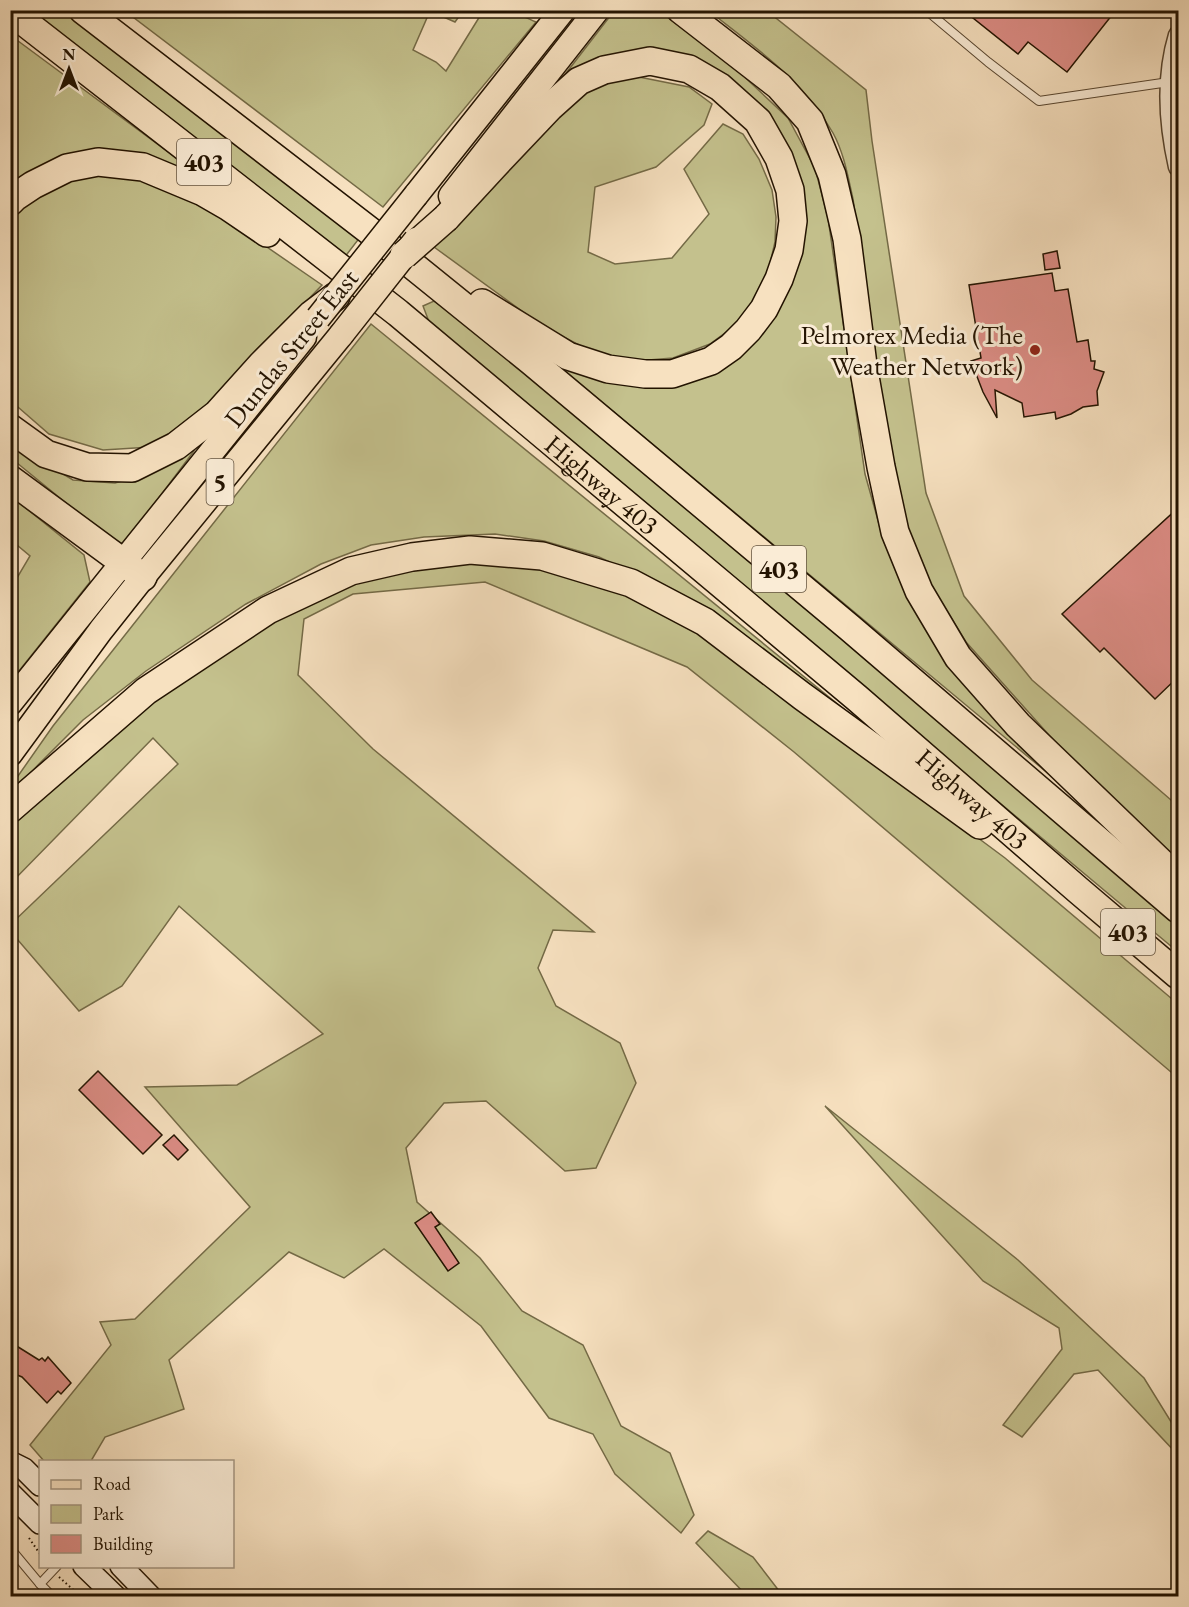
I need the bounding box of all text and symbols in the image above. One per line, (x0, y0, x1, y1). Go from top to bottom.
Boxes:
north arrow (39, 39, 99, 99)
text: N (63, 44, 76, 65)
road number: 403 (177, 139, 231, 185)
street label: Dundas Street East (216, 261, 366, 435)
place label: Pelmorex Media (The Weather Network) (800, 317, 1023, 383)
marker: Pelmorex Media (The Weather Network) (1028, 343, 1042, 357)
street label: Highway 403 (538, 426, 666, 542)
road number: 5 (206, 459, 234, 505)
road number: 403 (752, 546, 806, 592)
street label: Highway 403 (909, 740, 1036, 857)
road number: 403 (1101, 909, 1155, 955)
legend (39, 1460, 234, 1568)
text: Road (93, 1472, 132, 1495)
text: Park (93, 1502, 124, 1525)
text: Building (93, 1532, 153, 1555)

